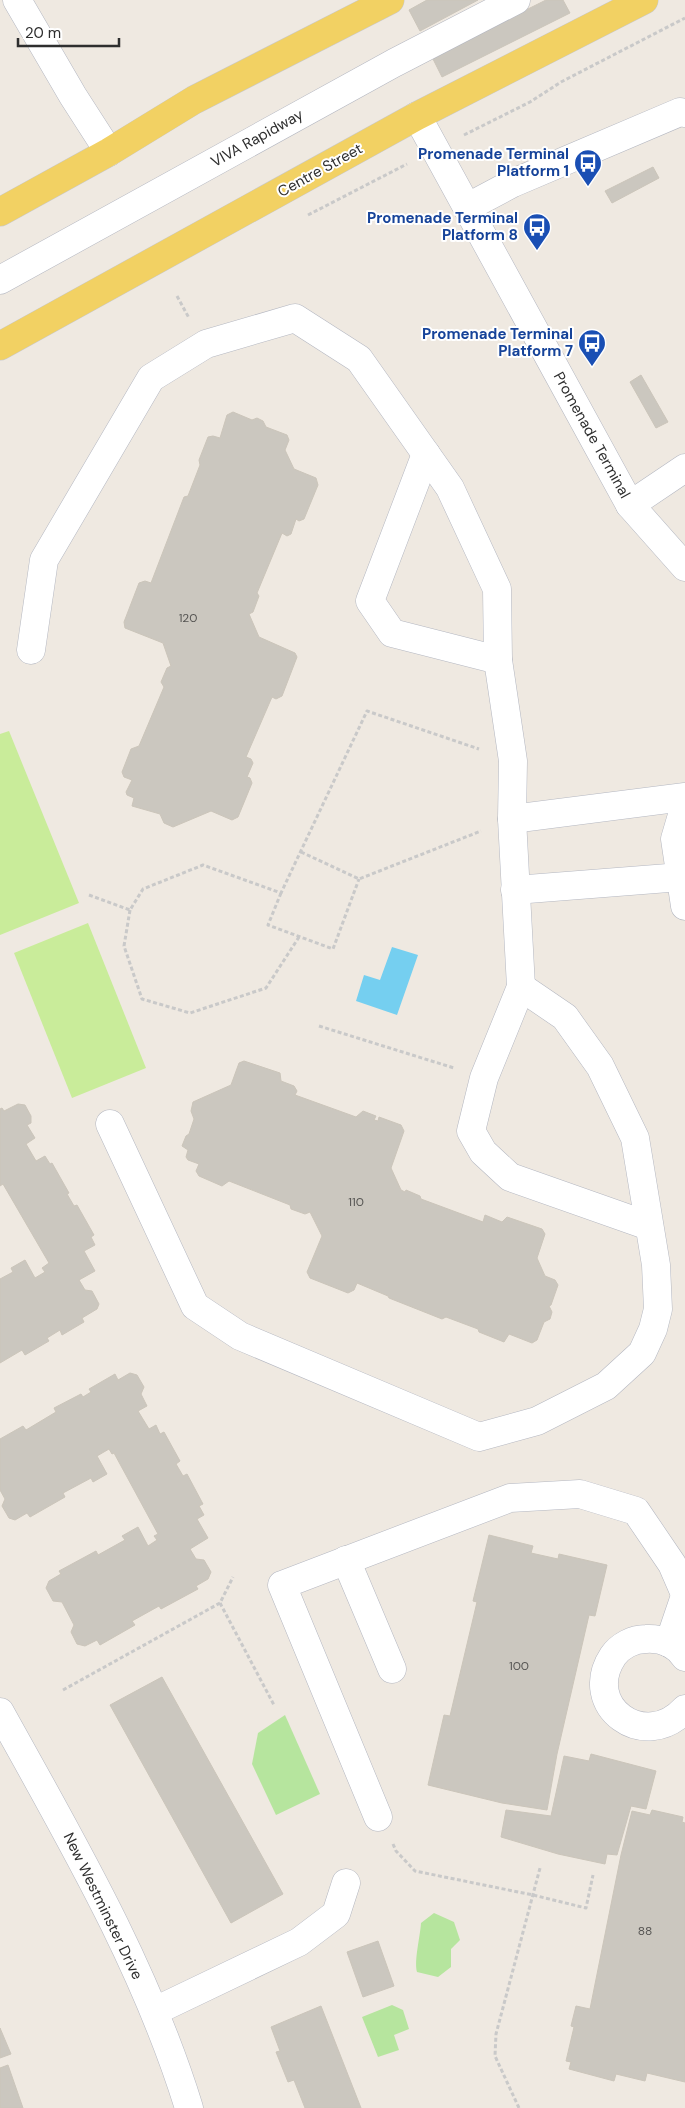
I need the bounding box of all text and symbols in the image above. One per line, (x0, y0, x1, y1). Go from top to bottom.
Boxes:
scale bar (18, 15, 119, 47)
text: 20 m (25, 23, 61, 43)
street label: VIVA Rapidway (207, 104, 307, 172)
street label: Centre Street (274, 138, 366, 202)
place label: Promenade Terminal Platform 1 (418, 144, 569, 181)
bus stop icon: Promenade Terminal Platform 1 (573, 148, 603, 187)
place label: Promenade Terminal Platform 8 (367, 208, 518, 245)
bus stop icon: Promenade Terminal Platform 8 (522, 212, 552, 251)
place label: Promenade Terminal Platform 7 (422, 324, 573, 361)
bus stop icon: Promenade Terminal Platform 7 (577, 328, 607, 367)
street label: Promenade Terminal (549, 368, 635, 502)
house number: 120 (179, 610, 197, 626)
house number: 110 (348, 1194, 364, 1210)
house number: 100 (509, 1658, 529, 1674)
street label: New Westminster Drive (59, 1829, 147, 1983)
house number: 88 (638, 1923, 652, 1939)

